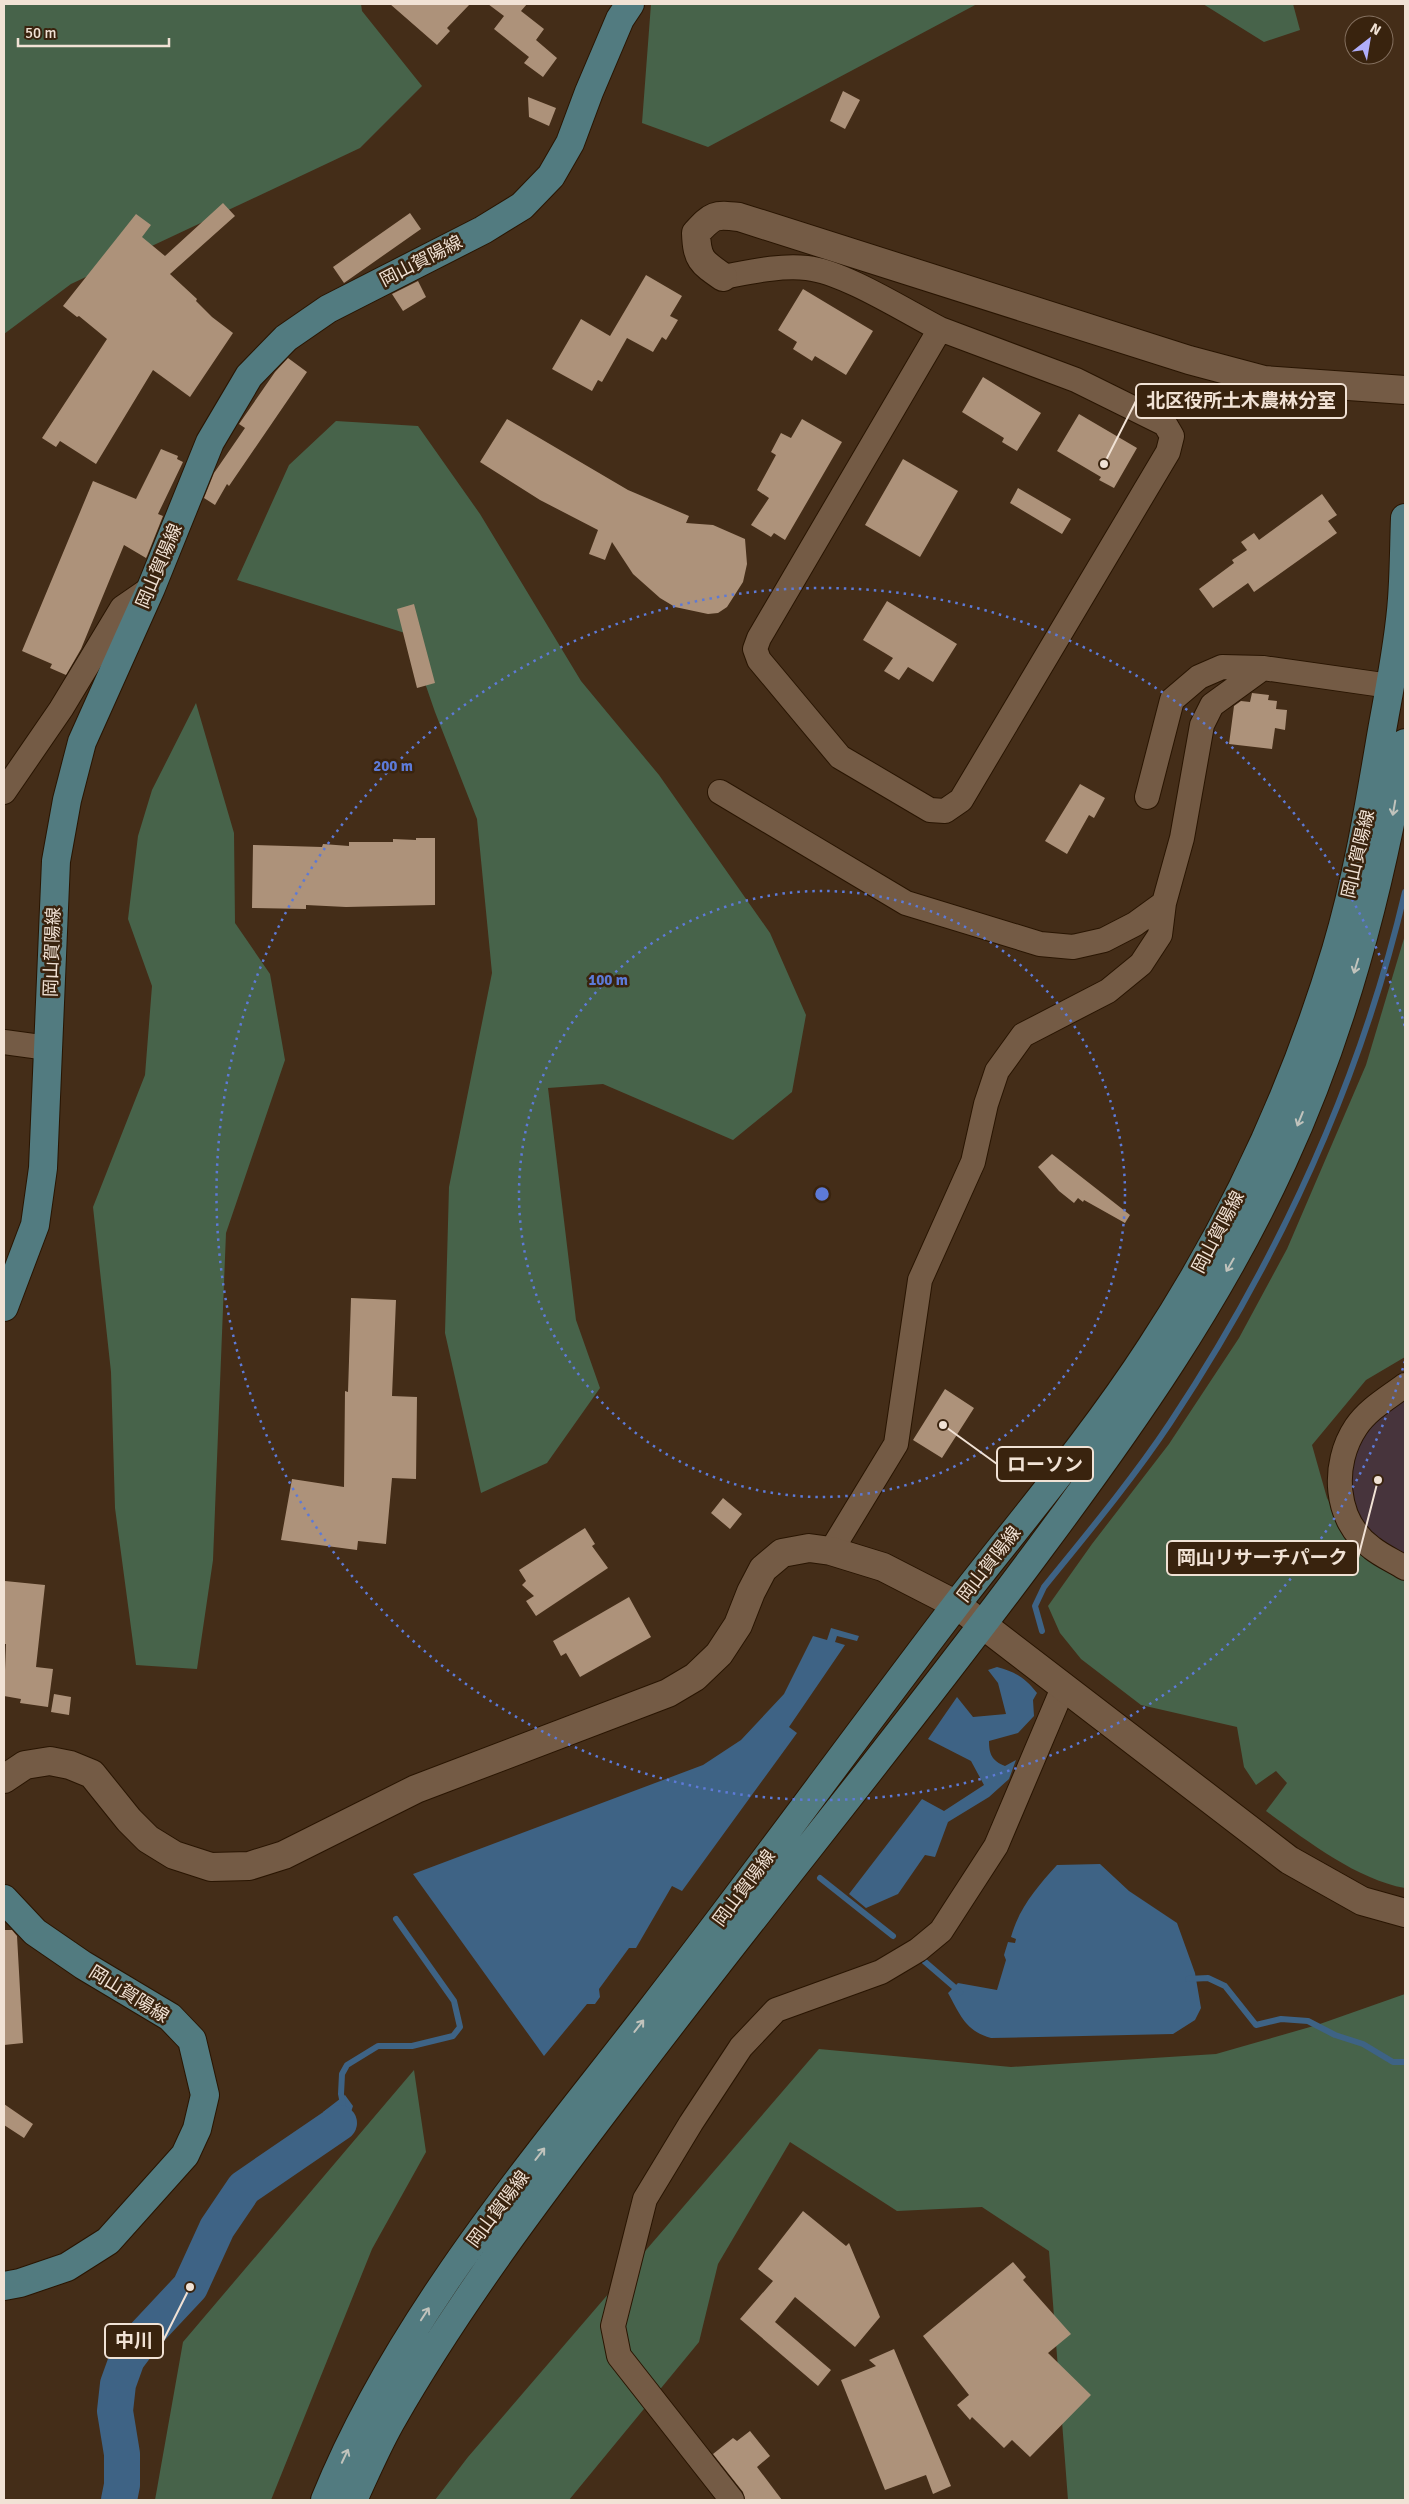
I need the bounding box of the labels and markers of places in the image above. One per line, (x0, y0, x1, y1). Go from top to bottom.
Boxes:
callout: 北区役所土木農林分室 (1136, 384, 1346, 418)
centre of rings (813, 1185, 831, 1203)
callout: ローソン (997, 1447, 1093, 1481)
callout: 岡山リサーチパーク (1167, 1541, 1358, 1575)
callout: 中川 (105, 2324, 163, 2358)

